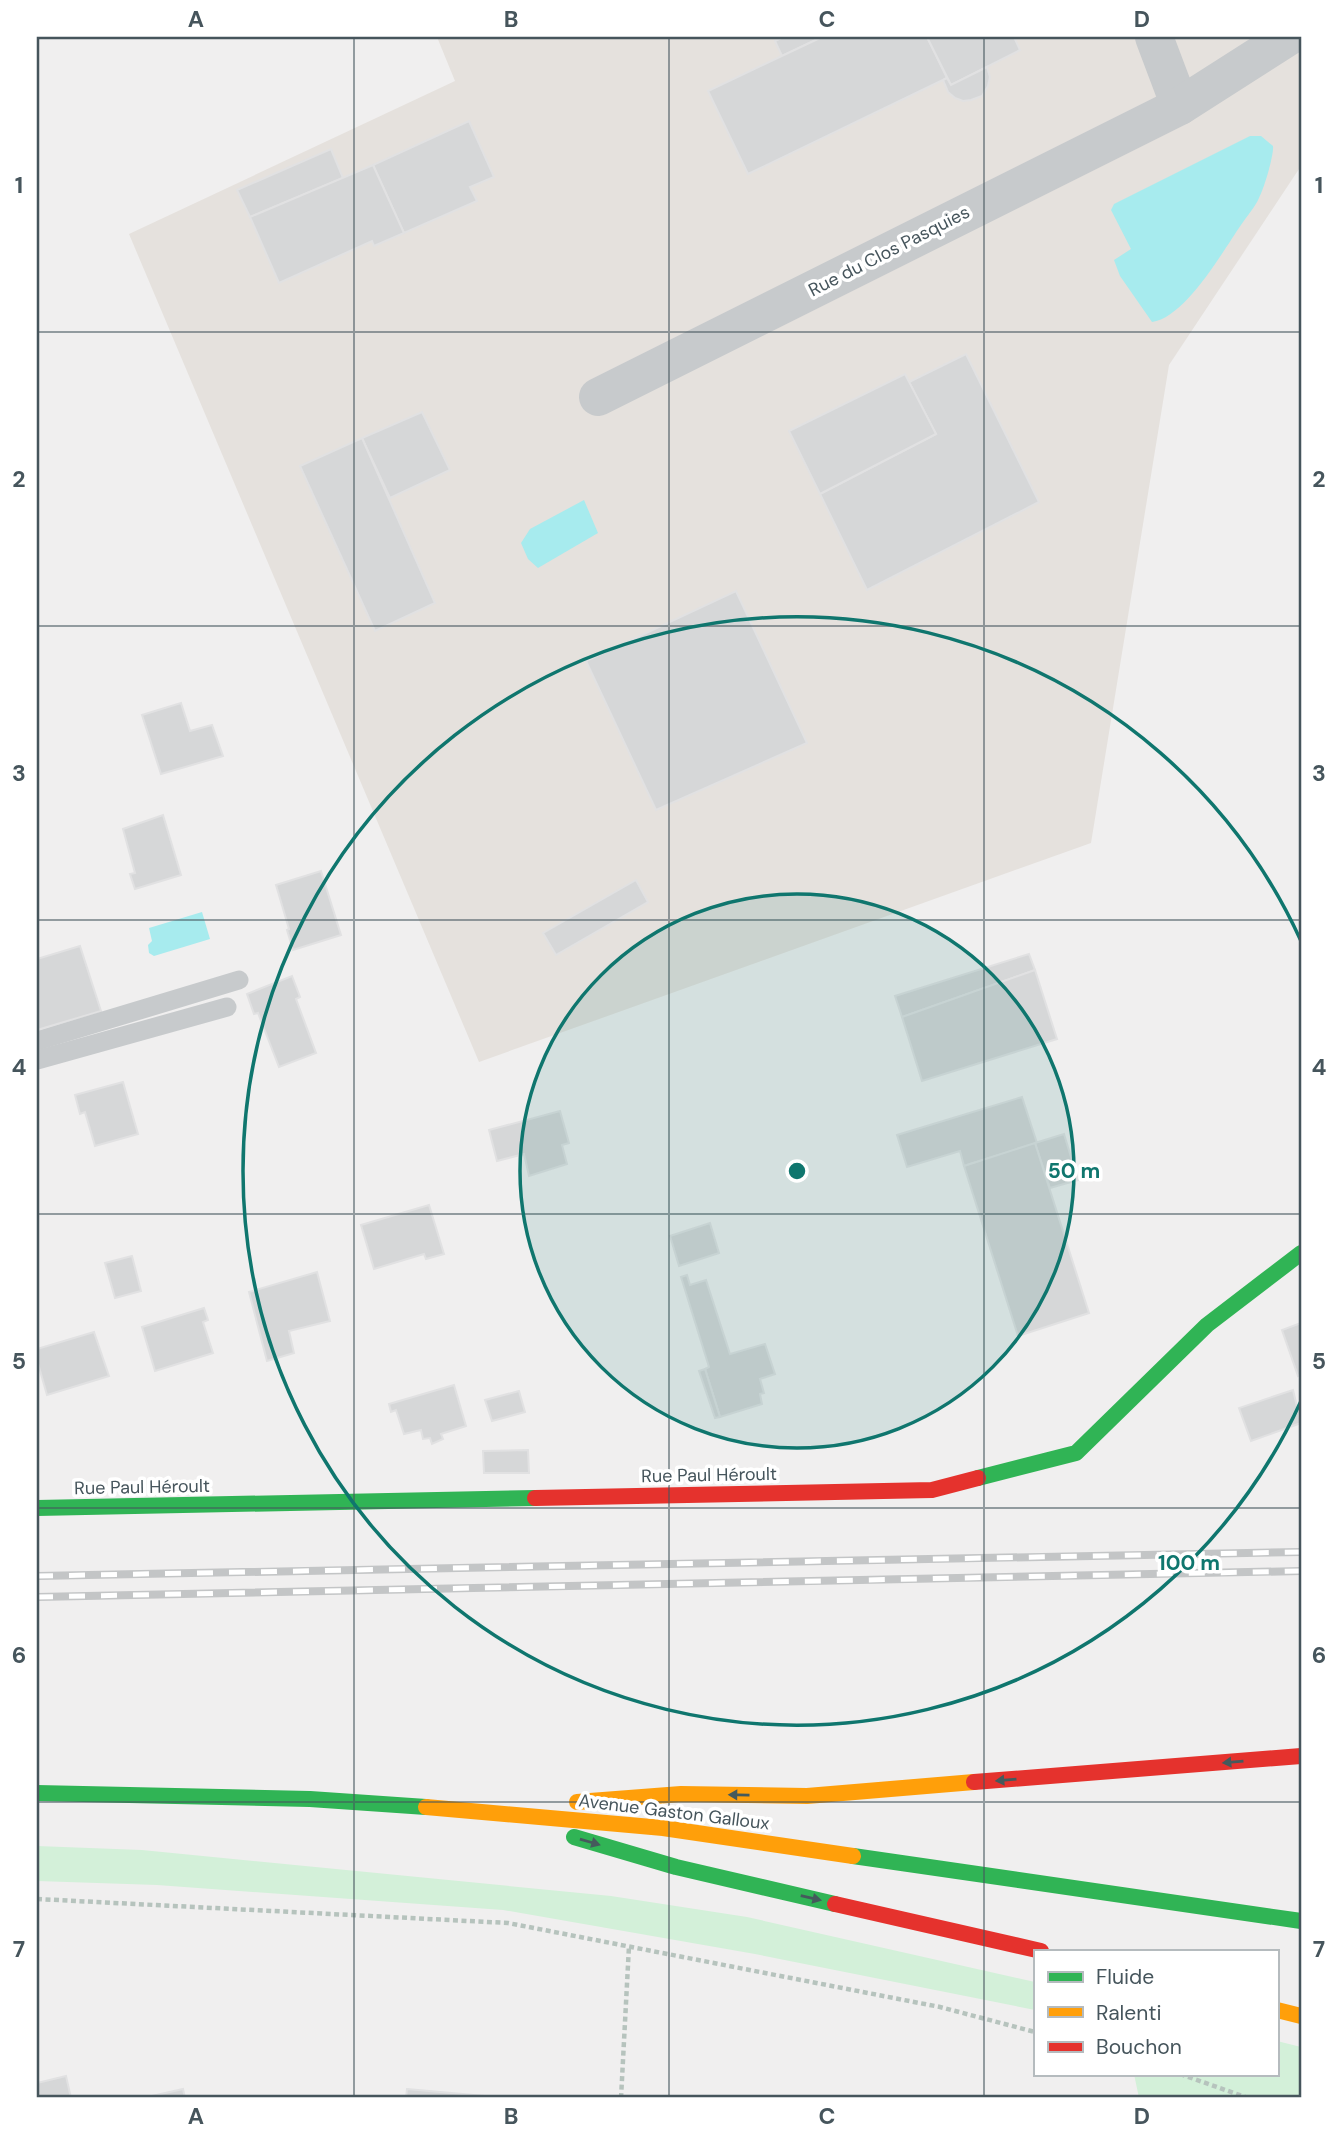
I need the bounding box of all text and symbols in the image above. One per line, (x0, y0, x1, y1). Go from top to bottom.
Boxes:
text: A (188, 4, 204, 34)
text: B (504, 4, 518, 34)
text: C (819, 4, 835, 34)
text: D (1134, 4, 1150, 34)
text: 1 (15, 170, 23, 200)
text: 1 (1315, 170, 1323, 200)
street label: Rue du Clos Pasquies (804, 200, 974, 302)
text: 2 (12, 464, 26, 494)
text: 2 (1312, 464, 1326, 494)
text: 3 (12, 758, 26, 788)
text: 3 (1312, 758, 1326, 788)
text: 4 (12, 1052, 27, 1082)
text: 4 (1312, 1052, 1327, 1082)
text: 50 m (1048, 1157, 1100, 1185)
centre of rings (785, 1159, 809, 1183)
text: 5 (12, 1346, 26, 1376)
text: 5 (1312, 1346, 1326, 1376)
street label: Rue Paul Héroult (641, 1462, 777, 1488)
street label: Rue Paul Héroult (74, 1474, 210, 1500)
text: 100 m (1158, 1549, 1220, 1577)
text: 6 (12, 1640, 26, 1670)
text: 6 (1312, 1640, 1326, 1670)
one-way arrow (1222, 1757, 1244, 1768)
one-way arrow (995, 1775, 1017, 1786)
street label: Avenue Gaston Galloux (577, 1788, 771, 1836)
one-way arrow (727, 1789, 749, 1800)
one-way arrow (579, 1837, 601, 1848)
one-way arrow (800, 1892, 822, 1903)
text: 7 (13, 1934, 25, 1964)
text: 7 (1313, 1934, 1325, 1964)
legend (1034, 1950, 1278, 2076)
text: Fluide (1096, 1963, 1154, 1991)
text: Ralenti (1096, 1999, 1162, 2027)
text: Bouchon (1096, 2033, 1182, 2061)
text: A (188, 2101, 204, 2131)
text: B (504, 2101, 518, 2131)
text: C (819, 2101, 835, 2131)
text: D (1134, 2101, 1150, 2131)

